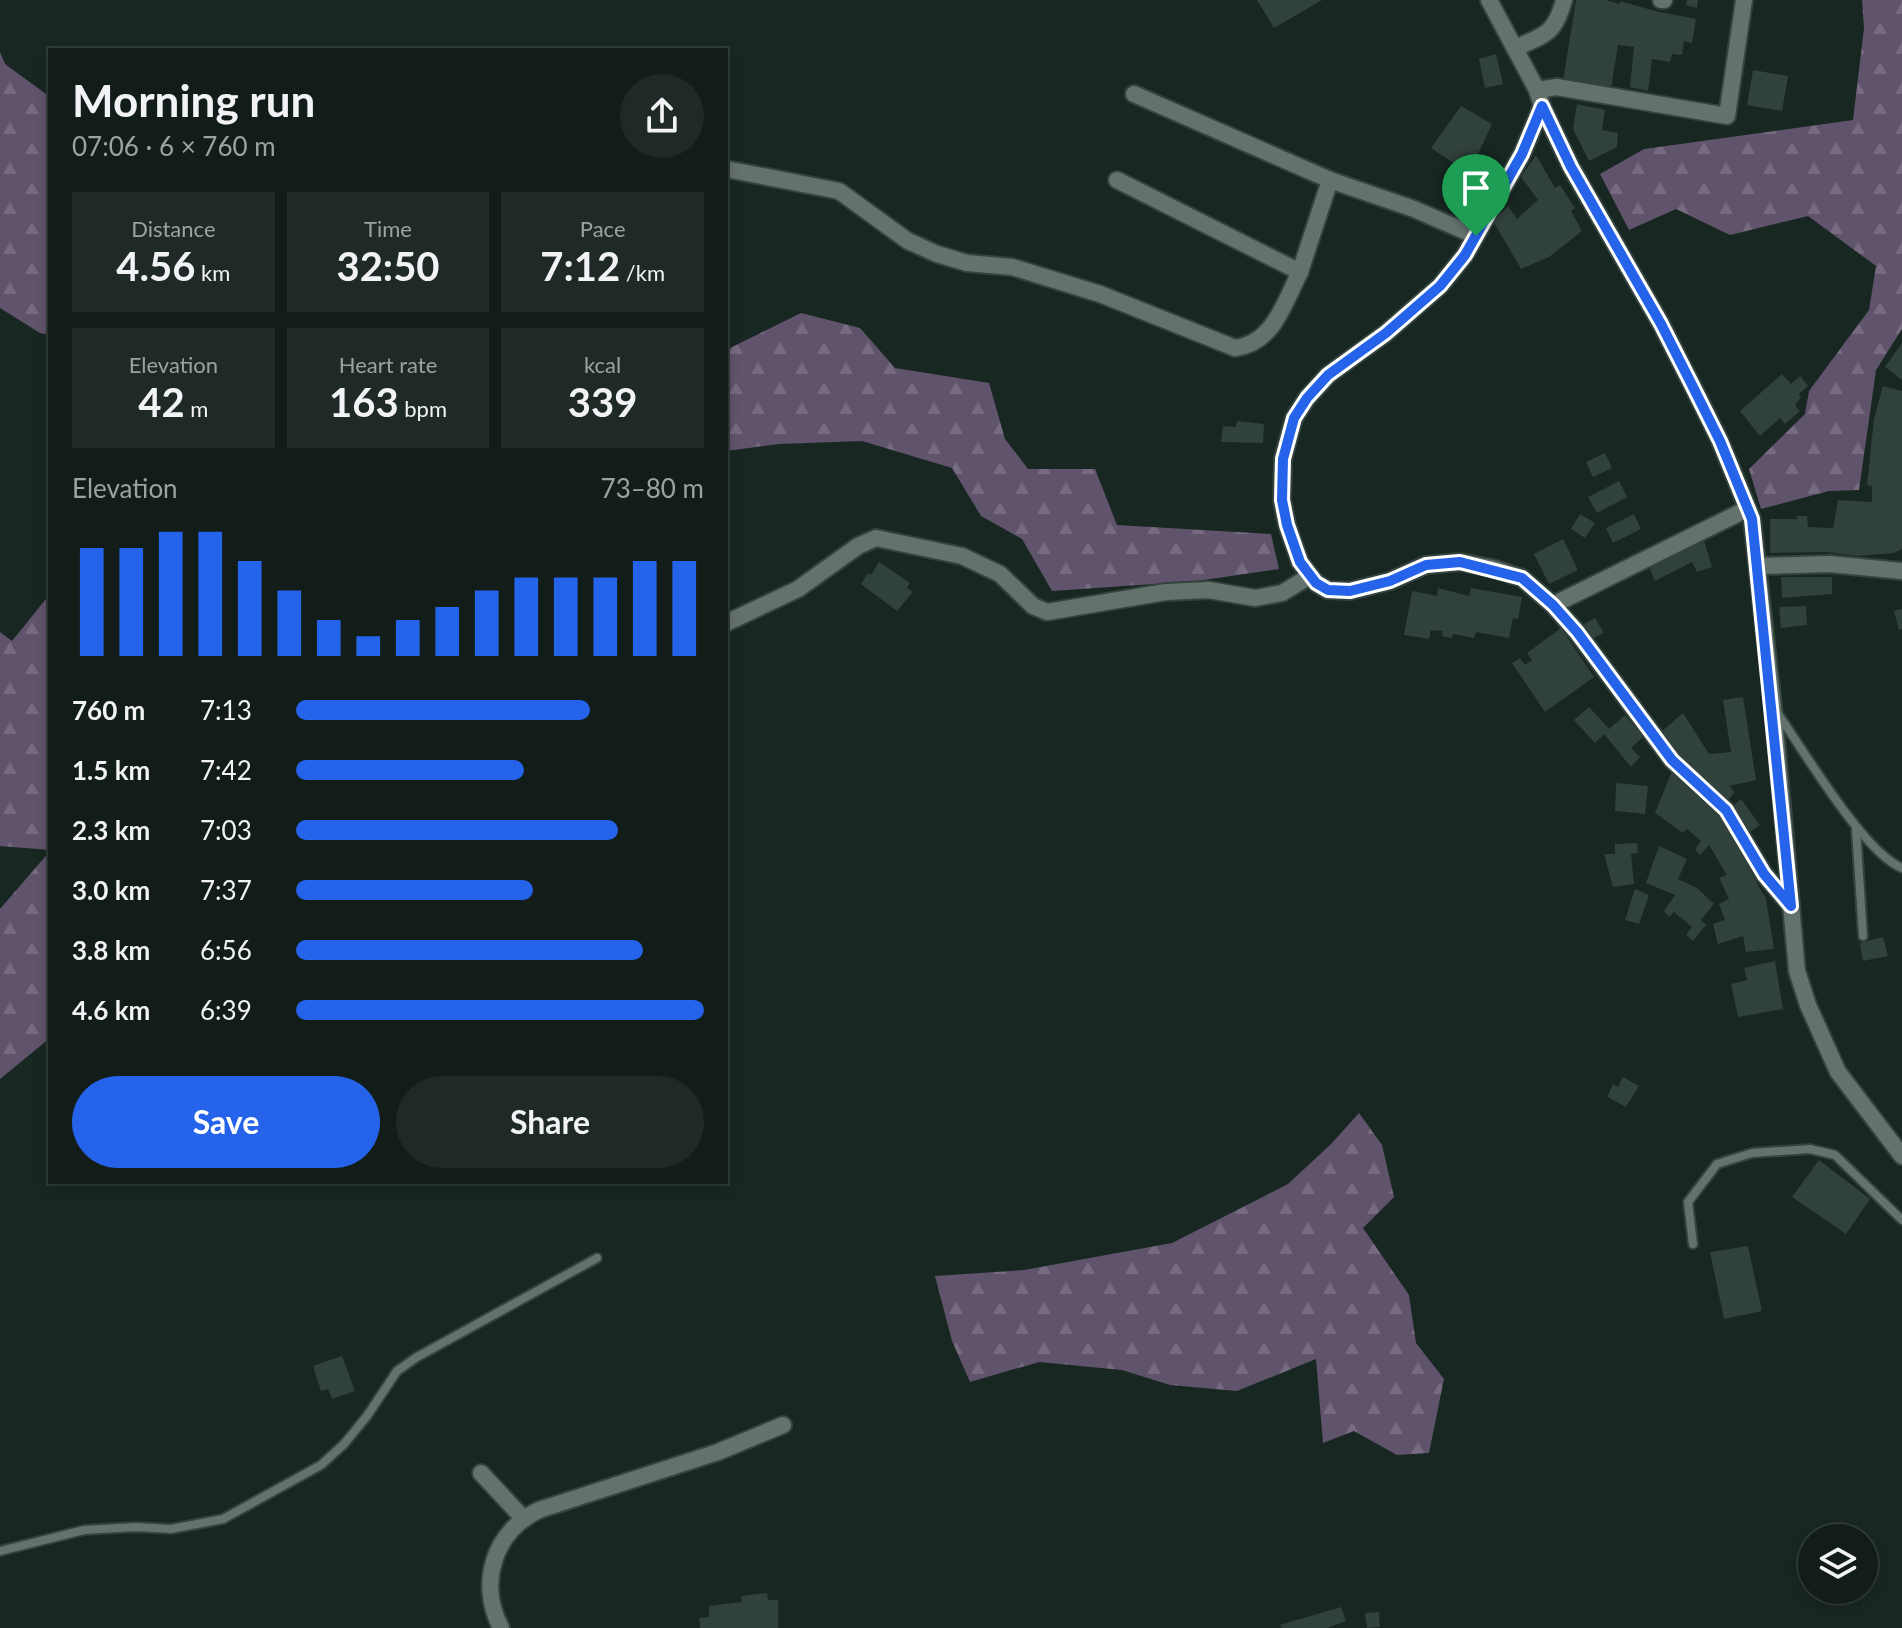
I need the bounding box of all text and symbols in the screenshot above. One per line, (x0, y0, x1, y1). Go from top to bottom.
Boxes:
text: Morning run (72, 74, 315, 126)
button: share (620, 74, 704, 158)
text: 07:06 · 6 × 760 m (72, 130, 276, 162)
pin (1442, 154, 1510, 236)
icon: arrive (1454, 166, 1498, 210)
text: Distance (131, 215, 216, 242)
text: Time (364, 215, 412, 242)
text: Pace (580, 215, 626, 242)
text: 4.56 (116, 242, 195, 290)
text: 32:50 (336, 242, 440, 290)
text: 7:12 (540, 242, 620, 290)
text: km (195, 259, 230, 286)
text: /km (620, 259, 665, 286)
text: Elevation (129, 351, 218, 378)
text: Heart rate (339, 351, 437, 378)
text: kcal (584, 351, 621, 378)
text: 42 (138, 378, 185, 426)
text: 163 (329, 378, 399, 426)
text: 339 (568, 378, 637, 426)
text: m (185, 395, 208, 422)
text: bpm (399, 395, 447, 422)
text: Elevation (72, 472, 178, 504)
text: 73–80 m (601, 472, 704, 504)
text: 760 m (72, 694, 145, 726)
text: 7:13 (200, 694, 252, 726)
text: 1.5 km (72, 754, 150, 786)
text: 7:42 (200, 754, 252, 786)
text: 2.3 km (72, 814, 150, 846)
text: 7:03 (200, 814, 252, 846)
text: 3.0 km (72, 874, 150, 906)
text: 7:37 (200, 874, 252, 906)
text: 3.8 km (72, 934, 150, 966)
text: 6:56 (200, 934, 252, 966)
text: 4.6 km (72, 994, 150, 1026)
text: 6:39 (200, 994, 252, 1026)
button: Save (72, 1076, 380, 1168)
button: Share (396, 1076, 704, 1168)
map controls (1798, 1524, 1878, 1604)
button: layers (1798, 1524, 1878, 1604)

